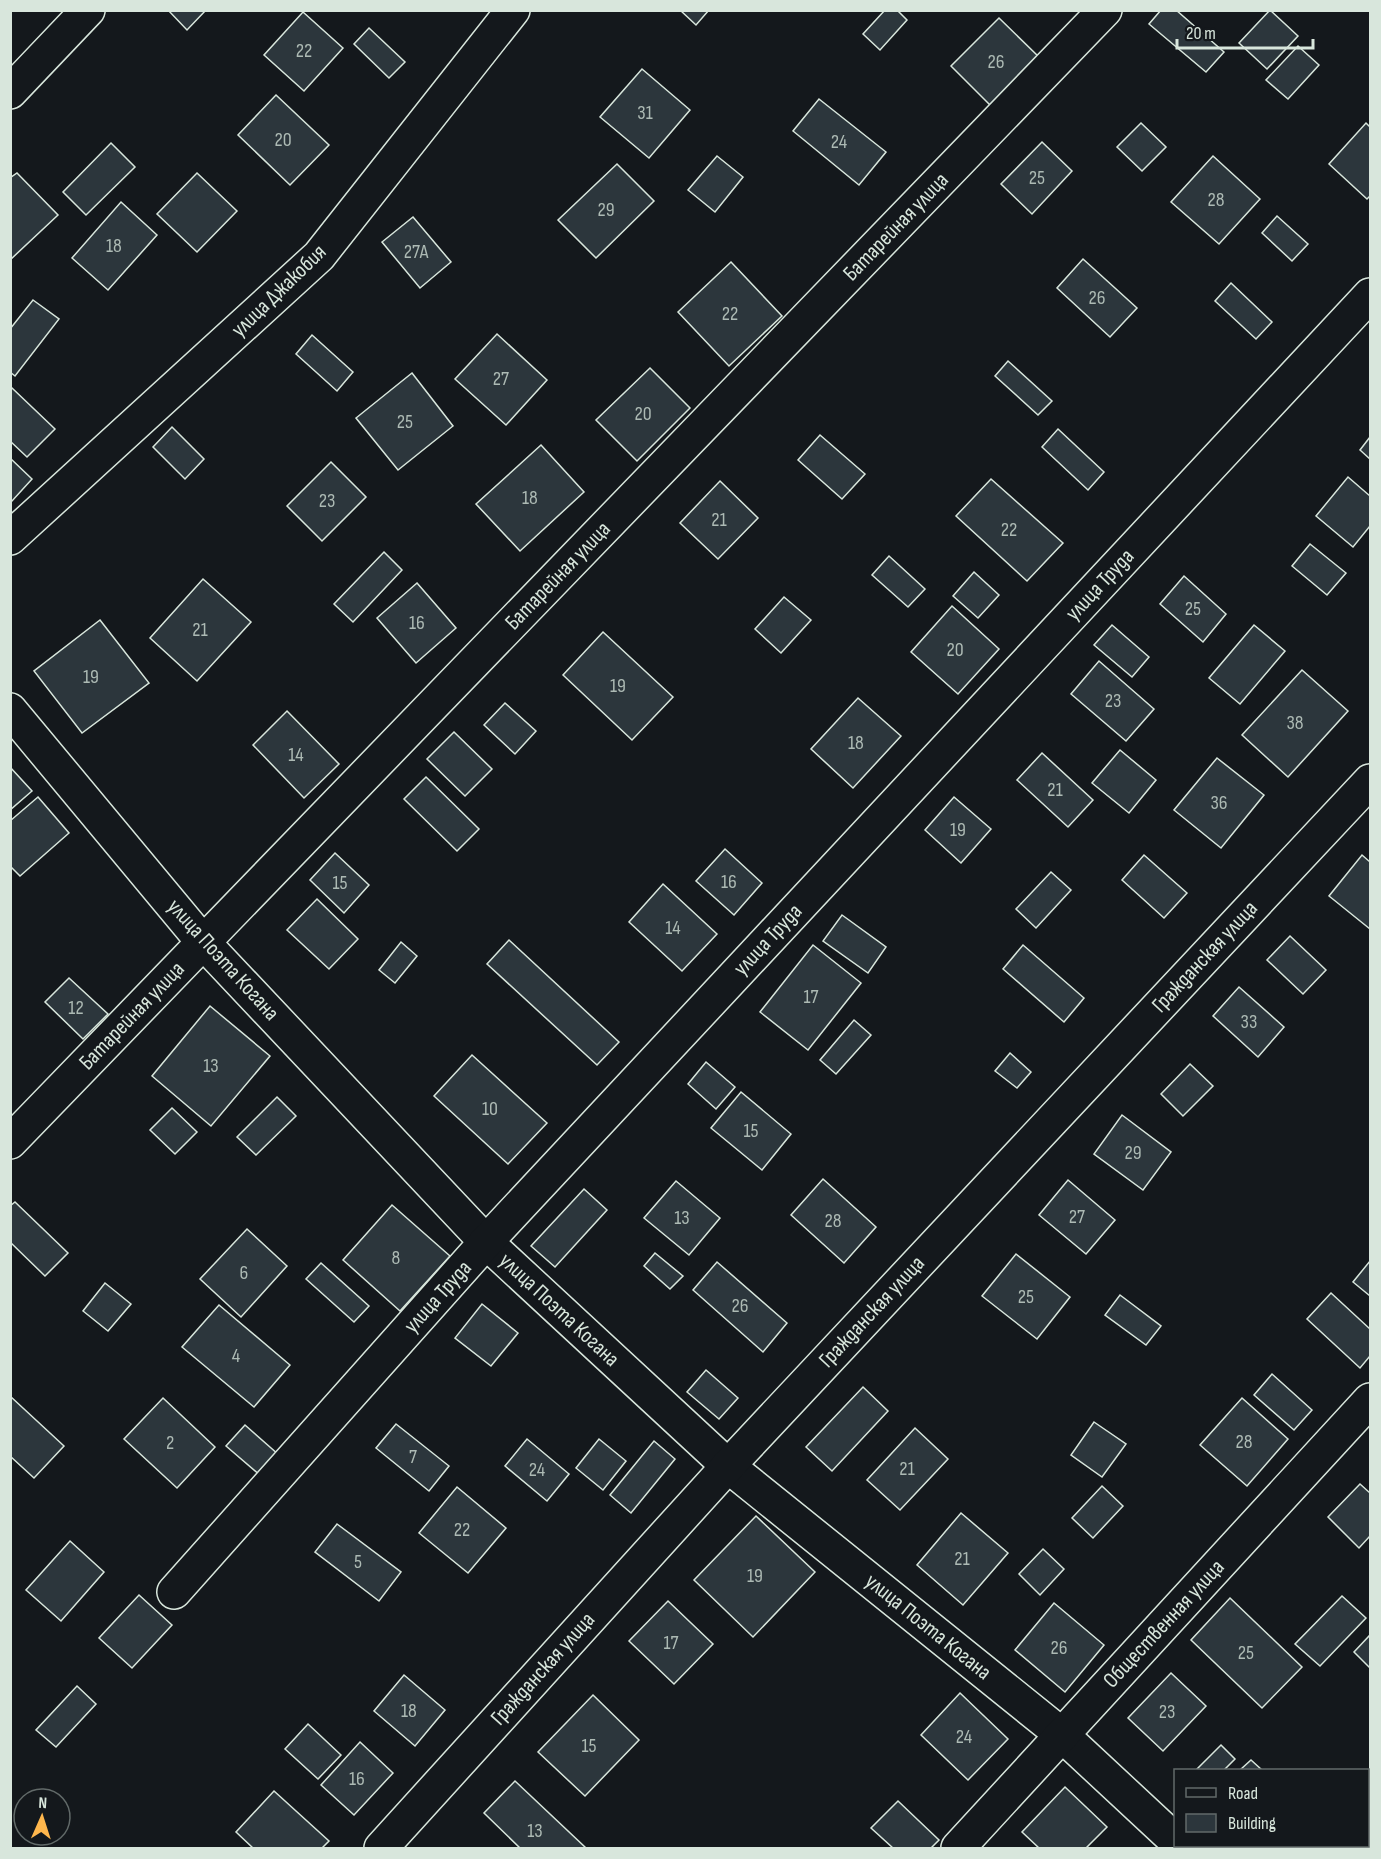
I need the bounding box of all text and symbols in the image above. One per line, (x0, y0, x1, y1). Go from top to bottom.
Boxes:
scale bar (1177, 12, 1314, 50)
text: 20 m (1186, 23, 1216, 44)
house number: 22 (296, 39, 312, 63)
house number: 26 (988, 50, 1005, 74)
house number: 31 (637, 101, 653, 125)
house number: 20 (274, 128, 292, 152)
house number: 24 (831, 130, 847, 154)
house number: 25 (1029, 166, 1045, 190)
street label: Батарейная улица (838, 167, 954, 287)
house number: 28 (1208, 188, 1225, 212)
house number: 29 (597, 198, 615, 222)
house number: 18 (106, 234, 122, 258)
street label: улица Джакобия (226, 239, 332, 343)
house number: 27А (404, 240, 429, 264)
house number: 26 (1089, 286, 1106, 310)
house number: 22 (722, 302, 738, 326)
house number: 27 (493, 367, 509, 391)
house number: 20 (634, 402, 652, 426)
house number: 25 (397, 410, 413, 434)
house number: 18 (522, 486, 538, 510)
house number: 23 (319, 489, 335, 513)
house number: 21 (711, 508, 727, 532)
street label: Батарейная улица (500, 516, 616, 636)
house number: 22 (1001, 518, 1017, 542)
street label: улица Труда (1060, 543, 1140, 627)
house number: 25 (1185, 597, 1201, 621)
house number: 16 (409, 611, 425, 635)
house number: 21 (192, 618, 208, 642)
house number: 20 (946, 638, 964, 662)
house number: 19 (83, 665, 99, 689)
house number: 19 (610, 674, 626, 698)
house number: 23 (1105, 689, 1121, 713)
house number: 38 (1286, 711, 1304, 735)
house number: 18 (848, 731, 864, 755)
house number: 14 (288, 743, 304, 767)
house number: 21 (1047, 778, 1063, 802)
house number: 36 (1210, 791, 1228, 815)
house number: 19 (950, 818, 966, 842)
house number: 16 (721, 870, 737, 894)
house number: 15 (332, 871, 348, 895)
street label: улица Поэта Когана (161, 894, 285, 1026)
street label: Гражданская улица (1146, 895, 1264, 1019)
street label: улица Труда (728, 898, 808, 982)
house number: 14 (665, 916, 681, 940)
street label: Батарейная улица (74, 956, 190, 1076)
house number: 17 (804, 985, 818, 1009)
house number: 12 (68, 996, 84, 1020)
house number: 33 (1241, 1010, 1257, 1034)
house number: 13 (203, 1054, 219, 1078)
house number: 10 (482, 1097, 498, 1121)
house number: 15 (743, 1119, 759, 1143)
house number: 29 (1124, 1141, 1142, 1165)
house number: 27 (1069, 1205, 1085, 1229)
house number: 13 (674, 1206, 690, 1230)
house number: 28 (825, 1209, 842, 1233)
house number: 8 (392, 1246, 400, 1270)
street label: улица Поэта Когана (493, 1247, 625, 1373)
street label: Гражданская улица (813, 1250, 931, 1374)
street label: улица Труда (398, 1255, 478, 1339)
house number: 6 (240, 1261, 248, 1285)
house number: 25 (1018, 1285, 1034, 1309)
house number: 26 (732, 1294, 749, 1318)
house number: 4 (232, 1344, 240, 1368)
house number: 28 (1236, 1430, 1253, 1454)
house number: 2 (166, 1431, 174, 1455)
house number: 7 (409, 1445, 417, 1469)
house number: 21 (899, 1457, 915, 1481)
house number: 24 (529, 1458, 545, 1482)
house number: 22 (454, 1518, 470, 1542)
house number: 21 (954, 1547, 970, 1571)
house number: 5 (354, 1550, 362, 1574)
street label: Общественная улица (1098, 1554, 1230, 1694)
house number: 19 (747, 1564, 763, 1588)
street label: улица Поэта Когана (859, 1568, 997, 1686)
street label: Гражданская улица (485, 1607, 601, 1731)
house number: 17 (664, 1631, 678, 1655)
house number: 26 (1051, 1636, 1068, 1660)
house number: 25 (1238, 1641, 1254, 1665)
house number: 18 (401, 1699, 417, 1723)
house number: 23 (1159, 1700, 1175, 1724)
house number: 24 (956, 1725, 972, 1749)
house number: 15 (581, 1734, 597, 1758)
house number: 16 (349, 1767, 365, 1791)
legend (1174, 1769, 1369, 1847)
text: Road (1228, 1783, 1258, 1804)
north arrow (12, 1787, 72, 1847)
text: N (38, 1794, 47, 1813)
text: Building (1228, 1813, 1276, 1834)
house number: 13 (527, 1819, 543, 1843)

